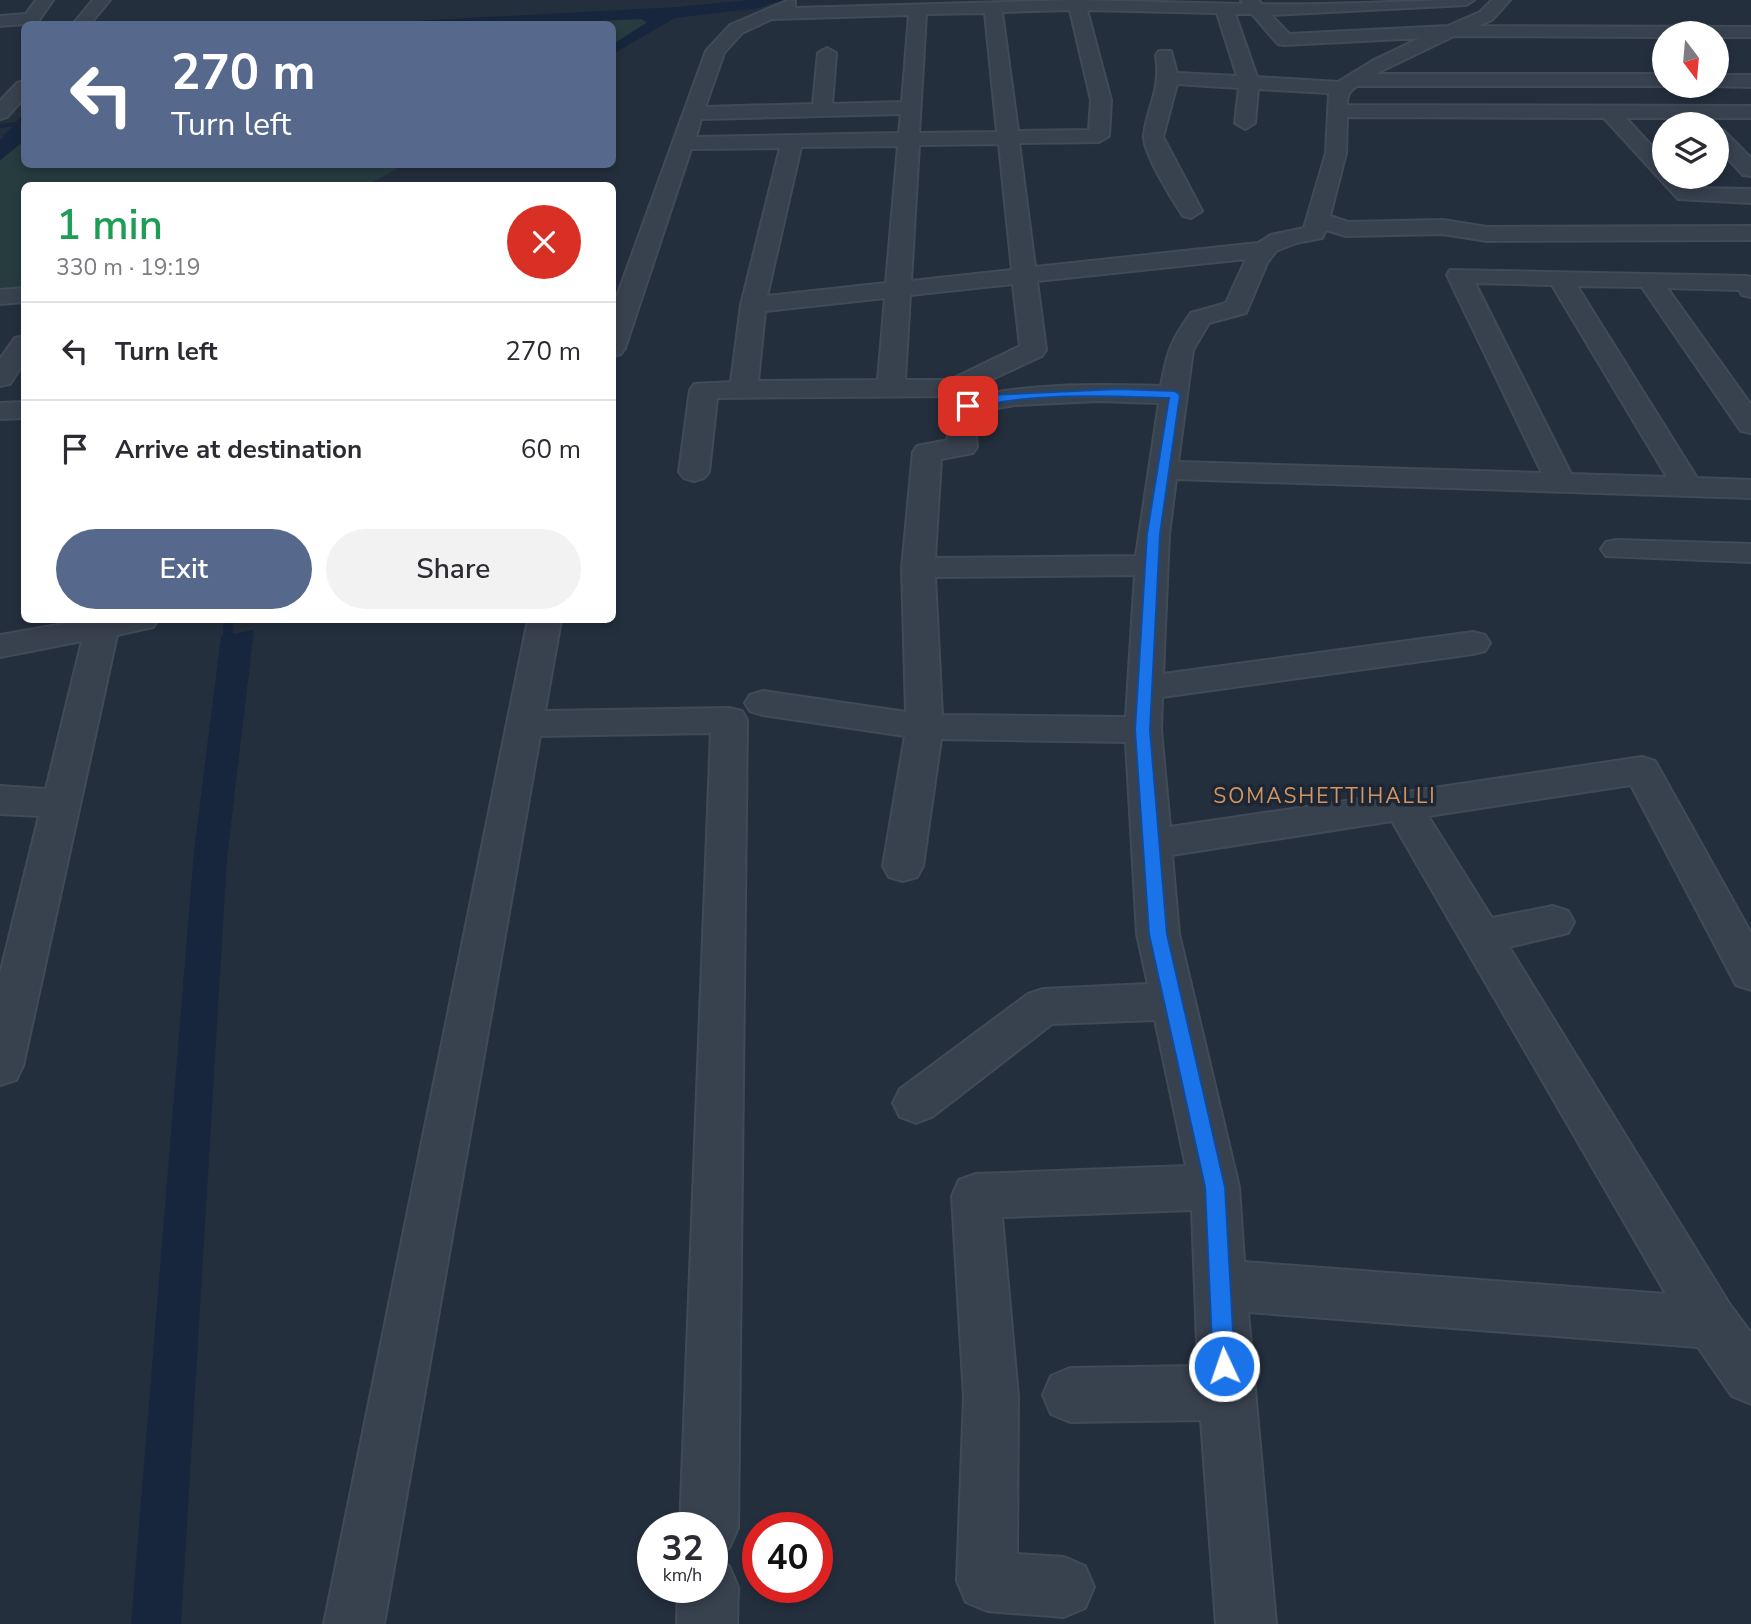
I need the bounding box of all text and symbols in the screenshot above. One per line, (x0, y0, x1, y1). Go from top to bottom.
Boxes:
north arrow (1652, 21, 1729, 98)
map controls (1652, 21, 1729, 189)
text: 270 m (171, 39, 315, 106)
icon: left (56, 49, 147, 140)
text: Turn left (171, 103, 291, 146)
button: layers (1652, 112, 1729, 189)
text: 1 min (56, 197, 163, 254)
button: close (507, 205, 581, 279)
text: 330 m · 19:19 (56, 252, 201, 283)
icon: left (56, 332, 94, 370)
text: Turn left (115, 334, 218, 369)
text: 270 m (505, 334, 581, 369)
pin (938, 376, 998, 436)
icon: arrive (949, 387, 987, 425)
icon: arrive (56, 430, 94, 468)
text: Arrive at destination (115, 432, 362, 467)
text: 60 m (521, 432, 581, 467)
button: Exit (56, 529, 312, 609)
button: Share (326, 529, 581, 609)
district label: SOMASHETTIHALLI (1213, 782, 1437, 810)
position arrow (1187, 1329, 1261, 1403)
speed limit sign: 40 (742, 1512, 833, 1603)
text: 32 (661, 1525, 704, 1572)
text: km/h (663, 1563, 702, 1587)

